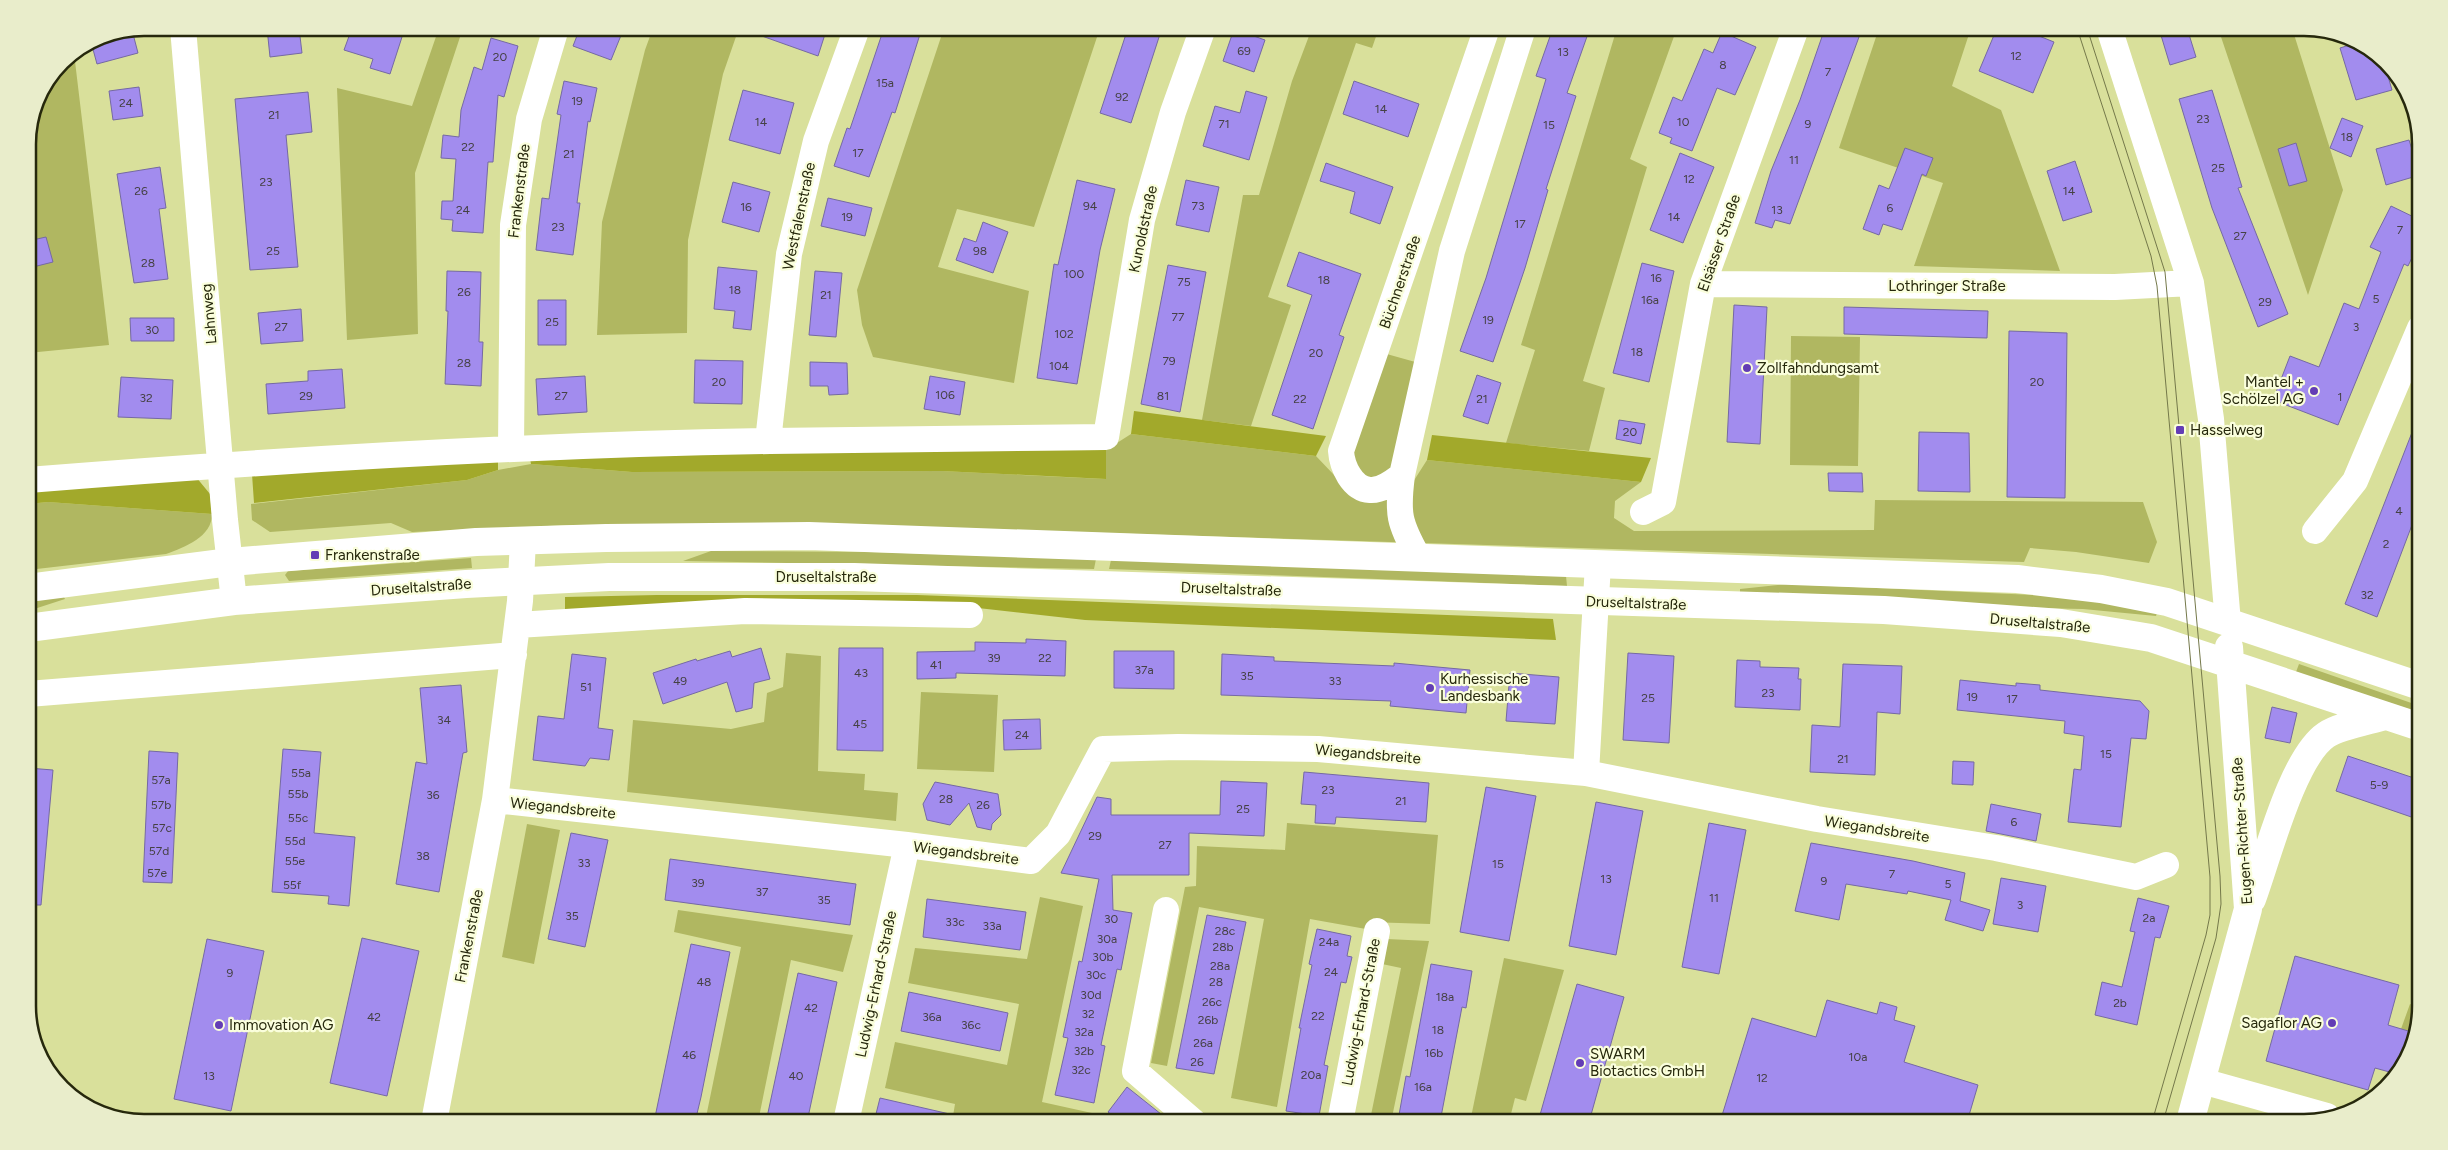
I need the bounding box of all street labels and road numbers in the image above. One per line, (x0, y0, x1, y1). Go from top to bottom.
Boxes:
street label: Frankenstraße (504, 143, 534, 239)
street label: Westfalenstraße (779, 160, 819, 272)
street label: Kunoldstraße (1125, 184, 1161, 274)
street label: Elsässer Straße (1694, 192, 1744, 294)
street label: Büchnerstraße (1376, 233, 1424, 331)
street label: Lothringer Straße (1888, 277, 2006, 295)
street label: Lahnweg (197, 283, 221, 345)
street label: Druseltalstraße (776, 568, 876, 586)
street label: Druseltalstraße (370, 575, 472, 599)
street label: Druseltalstraße (1180, 578, 1282, 600)
street label: Druseltalstraße (1585, 592, 1687, 614)
street label: Druseltalstraße (1989, 610, 2091, 636)
street label: Wiegandsbreite (1314, 740, 1422, 768)
street label: Eugen-Richter-Straße (2228, 757, 2256, 905)
street label: Wiegandsbreite (509, 794, 617, 822)
street label: Wiegandsbreite (1823, 812, 1931, 846)
street label: Wiegandsbreite (912, 838, 1020, 868)
street label: Frankenstraße (451, 888, 487, 984)
street label: Ludwig-Erhard-Straße (852, 909, 900, 1059)
street label: Ludwig-Erhard-Straße (1338, 937, 1384, 1087)

